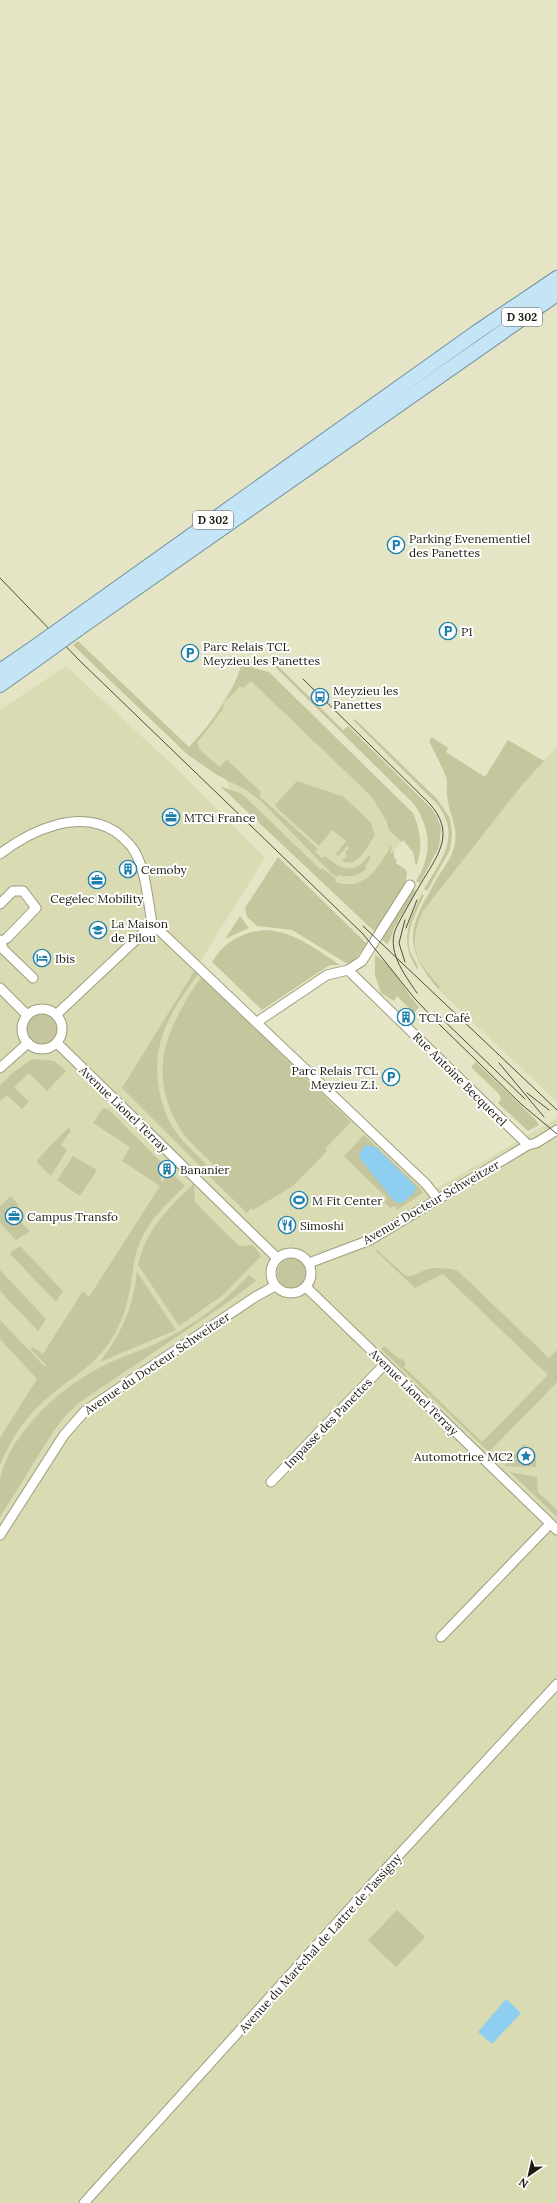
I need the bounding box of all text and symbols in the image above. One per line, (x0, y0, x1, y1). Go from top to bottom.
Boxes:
road number: D 302 (502, 308, 542, 326)
road number: D 302 (193, 511, 233, 529)
place label: Parking Evenementiel des Panettes (409, 531, 530, 560)
parking icon: Parking Evenementiel des Panettes (386, 535, 406, 555)
parking icon: P1 (438, 621, 458, 641)
place label: P1 (461, 624, 473, 639)
place label: Parc Relais TCL Meyzieu les Panettes (203, 639, 321, 668)
parking icon: Parc Relais TCL Meyzieu les Panettes (180, 643, 200, 663)
place label: Meyzieu les Panettes (333, 683, 399, 712)
bus stop icon: Meyzieu les Panettes (310, 687, 330, 707)
office icon: MTCi France (161, 807, 181, 827)
place label: MTCi France (184, 810, 256, 825)
building icon: Cemoby (118, 859, 138, 879)
place label: Cemoby (141, 862, 188, 877)
office icon: Cegelec Mobility (87, 870, 107, 890)
place label: Cegelec Mobility (50, 891, 144, 906)
place label: La Maison de Pilou (111, 916, 168, 945)
school or university icon: La Maison de Pilou (88, 920, 108, 940)
hotel icon: Ibis (32, 948, 52, 968)
place label: Ibis (55, 951, 75, 966)
building icon: TCL Café (396, 1007, 416, 1027)
place label: TCL Café (419, 1010, 471, 1025)
street label: Rue Antoine Becquerel (410, 1029, 510, 1129)
street label: Avenue Lionel Terray (76, 1062, 172, 1156)
place label: Parc Relais TCL Meyzieu Z.I. (291, 1063, 378, 1092)
parking icon: Parc Relais TCL Meyzieu Z.I. (381, 1067, 401, 1087)
street label: Avenue Docteur Schweitzer (359, 1156, 503, 1248)
building icon: Bananier (157, 1159, 177, 1179)
place label: Bananier (180, 1162, 230, 1177)
sports icon: M Fit Center (289, 1190, 309, 1210)
place label: M Fit Center (312, 1193, 383, 1208)
office icon: Campus Transfo (4, 1206, 24, 1226)
place label: Campus Transfo (27, 1209, 118, 1224)
restaurant icon: Simoshi (277, 1215, 297, 1235)
place label: Simoshi (300, 1218, 344, 1233)
street label: Avenue du Docteur Schweitzer (80, 1308, 233, 1418)
street label: Avenue Lionel Terray (366, 1345, 462, 1439)
street label: Impasse des Panettes (281, 1374, 375, 1471)
place icon: Automotrice MC2 (516, 1446, 536, 1466)
place label: Automotrice MC2 (413, 1449, 513, 1464)
street label: Avenue du Maréchal de Lattre de Tassigny (235, 1850, 405, 2036)
north arrow (509, 2155, 549, 2195)
text: N (516, 2175, 531, 2191)

